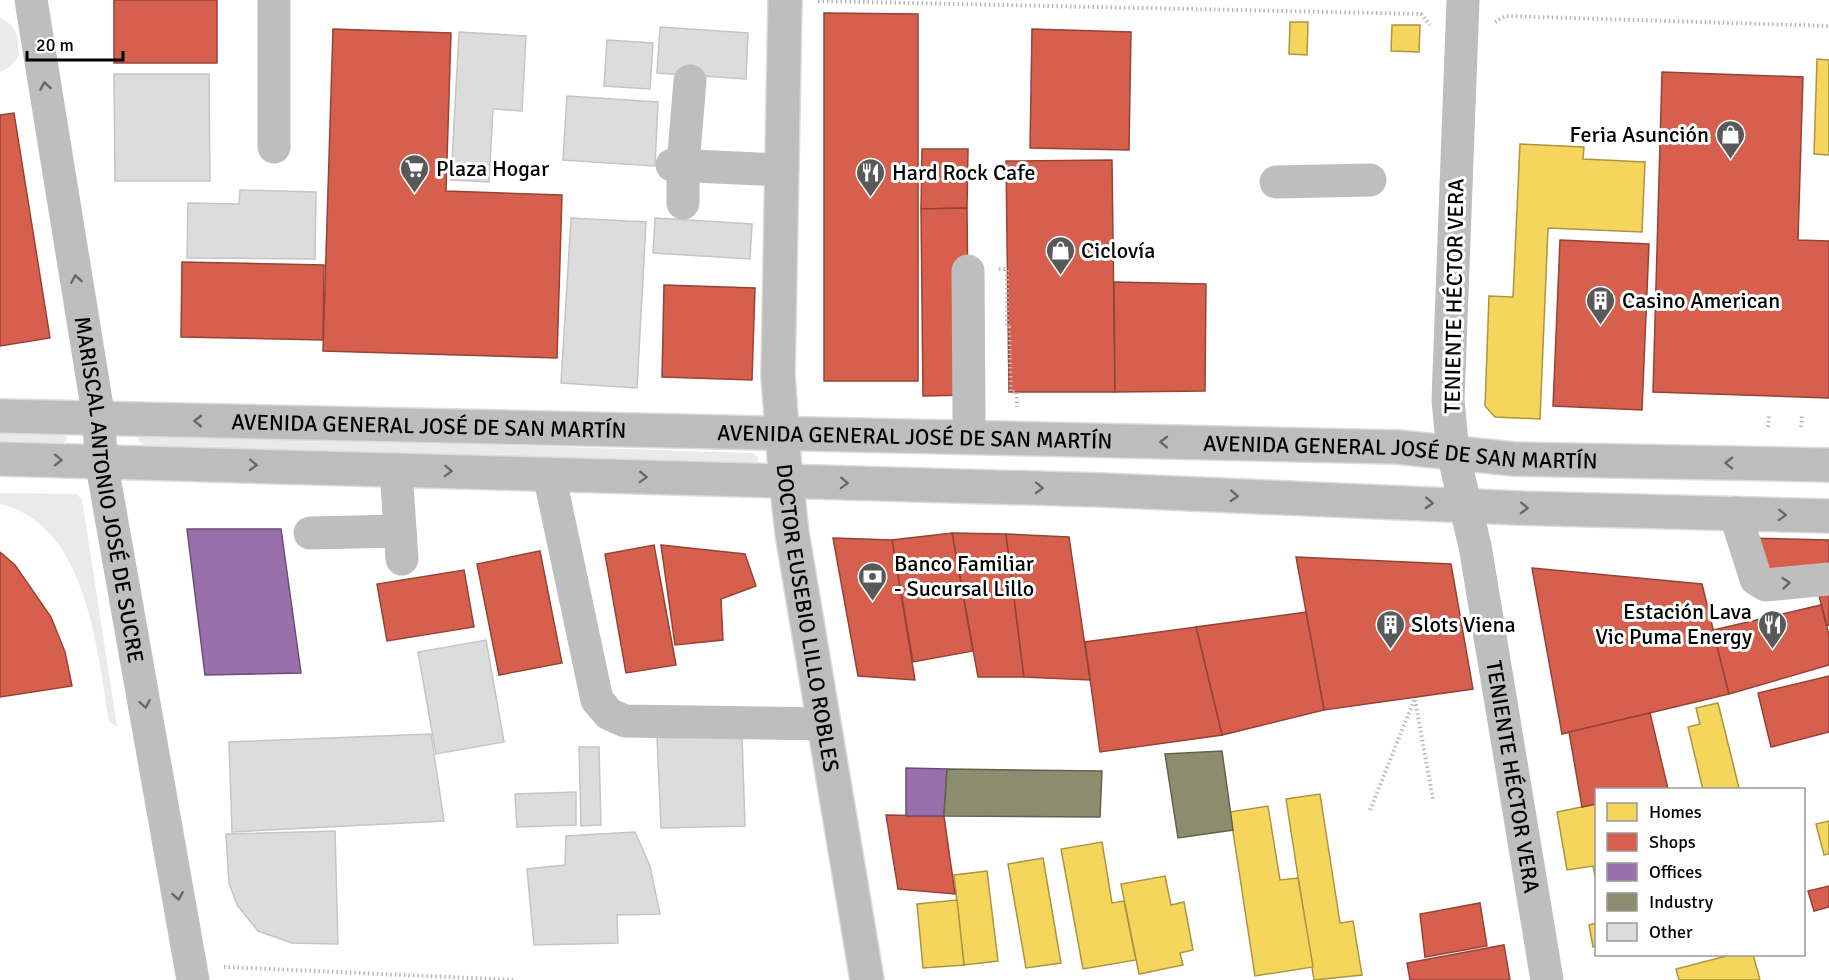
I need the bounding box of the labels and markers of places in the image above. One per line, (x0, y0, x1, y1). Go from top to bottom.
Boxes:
shop icon: Feria Asunción (1714, 118, 1746, 160)
place label: Feria Asunción (1570, 121, 1709, 148)
supermarket icon: Plaza Hogar (399, 152, 431, 194)
place label: Plaza Hogar (436, 155, 549, 182)
restaurant icon: Hard Rock Cafe (855, 156, 887, 198)
place label: Hard Rock Cafe (892, 159, 1035, 186)
shop icon: Ciclovía (1044, 234, 1076, 276)
place label: Ciclovía (1081, 237, 1155, 264)
building icon: Casino American (1585, 284, 1617, 326)
place label: Casino American (1622, 287, 1780, 314)
place label: Banco Familiar - Sucursal Lillo (894, 550, 1034, 602)
bank icon: Banco Familiar - Sucursal Lillo (857, 560, 889, 602)
place label: Estación Lava Vic Puma Energy (1595, 598, 1753, 650)
building icon: Slots Viena (1374, 608, 1406, 650)
restaurant icon: Estación Lava Vic Puma Energy (1757, 608, 1789, 650)
place label: Slots Viena (1411, 611, 1516, 638)

